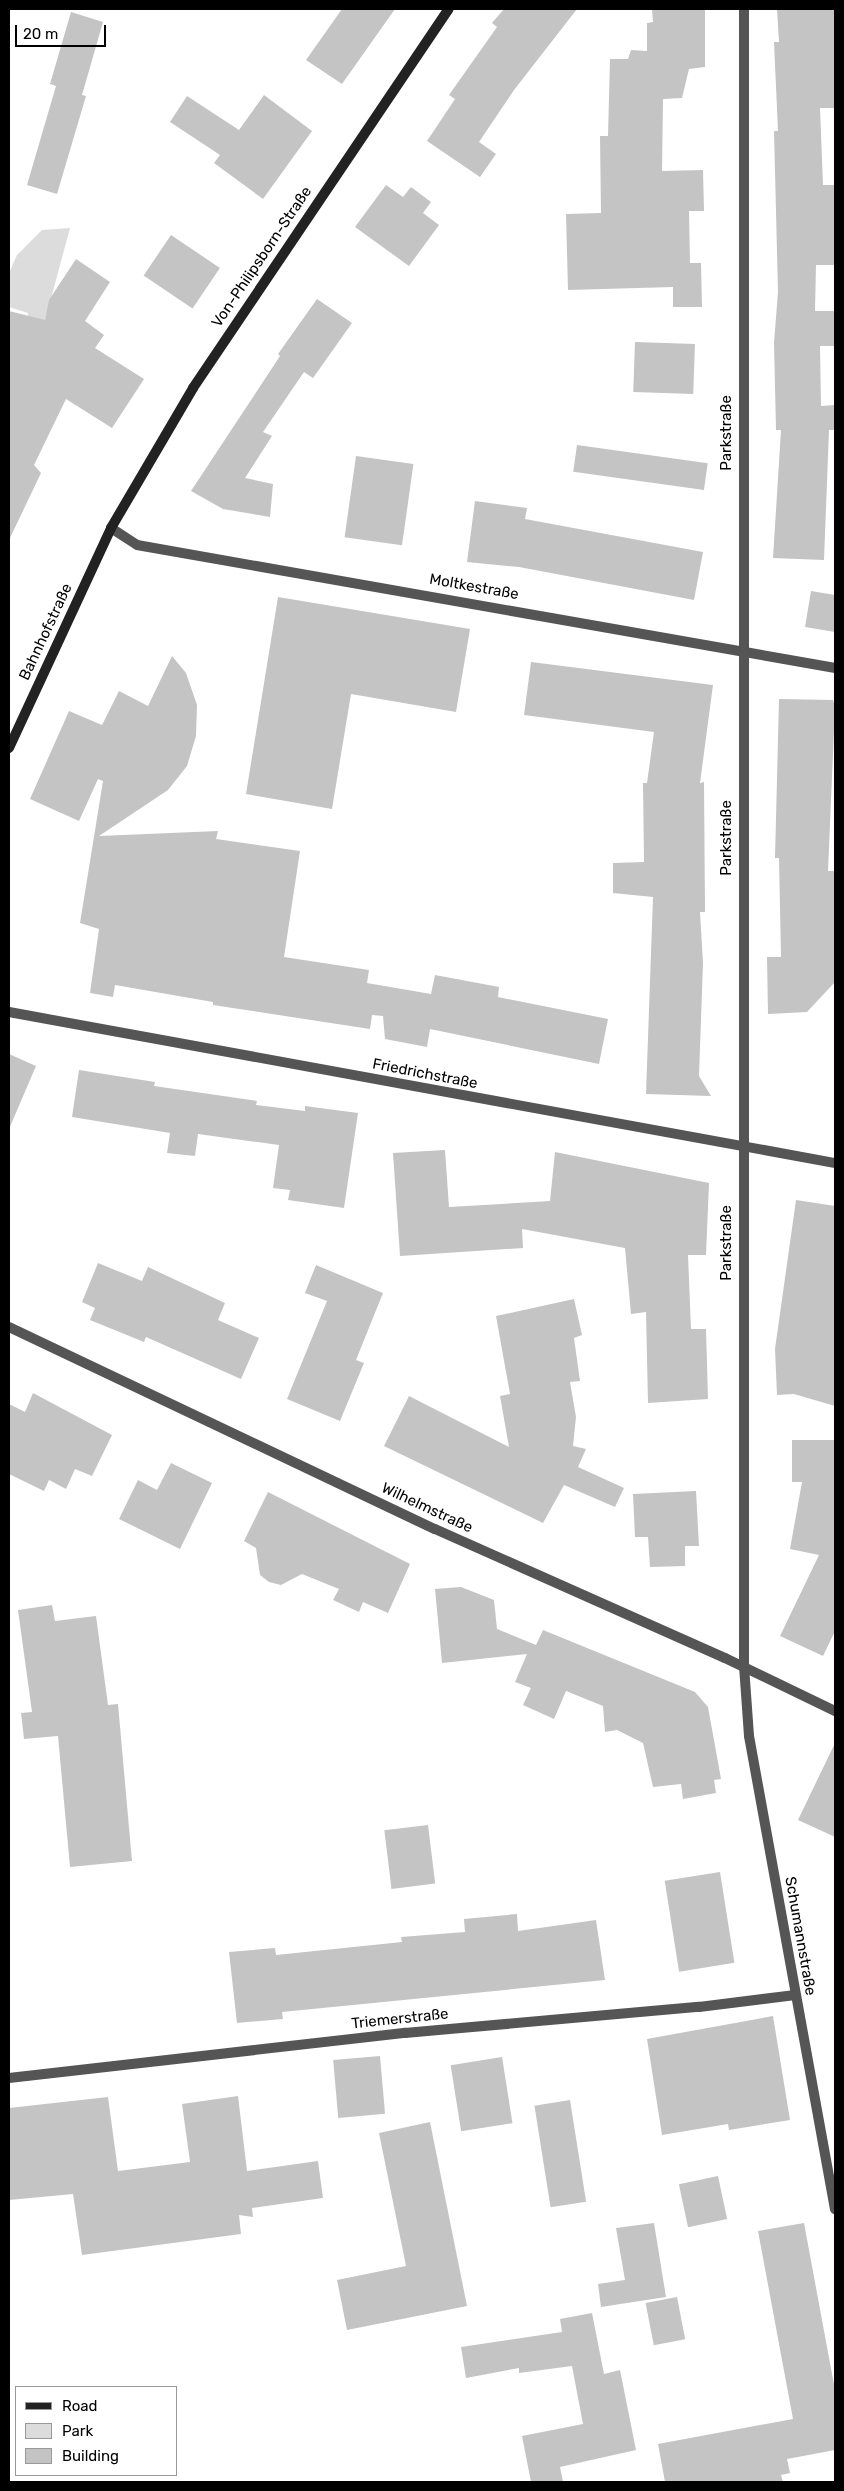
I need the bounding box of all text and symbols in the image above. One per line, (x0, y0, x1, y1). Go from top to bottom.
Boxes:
scale bar (18, 15, 109, 47)
text: 20 m (23, 25, 58, 43)
street label: Von-Philipsborn-Straße (208, 183, 316, 331)
street label: Parkstraße (718, 395, 736, 471)
street label: Moltkestraße (428, 570, 520, 604)
street label: Bahnhofstraße (16, 581, 76, 683)
street label: Parkstraße (718, 800, 736, 876)
street label: Friedrichstraße (371, 1055, 479, 1093)
street label: Parkstraße (718, 1205, 736, 1281)
street label: Wilhelmstraße (379, 1479, 475, 1537)
street label: Schumannstraße (781, 1875, 819, 1997)
street label: Triemerstraße (351, 2005, 449, 2033)
legend (15, 2386, 178, 2476)
text: Road (62, 2397, 98, 2415)
text: Park (62, 2422, 93, 2440)
text: Building (62, 2447, 119, 2465)

